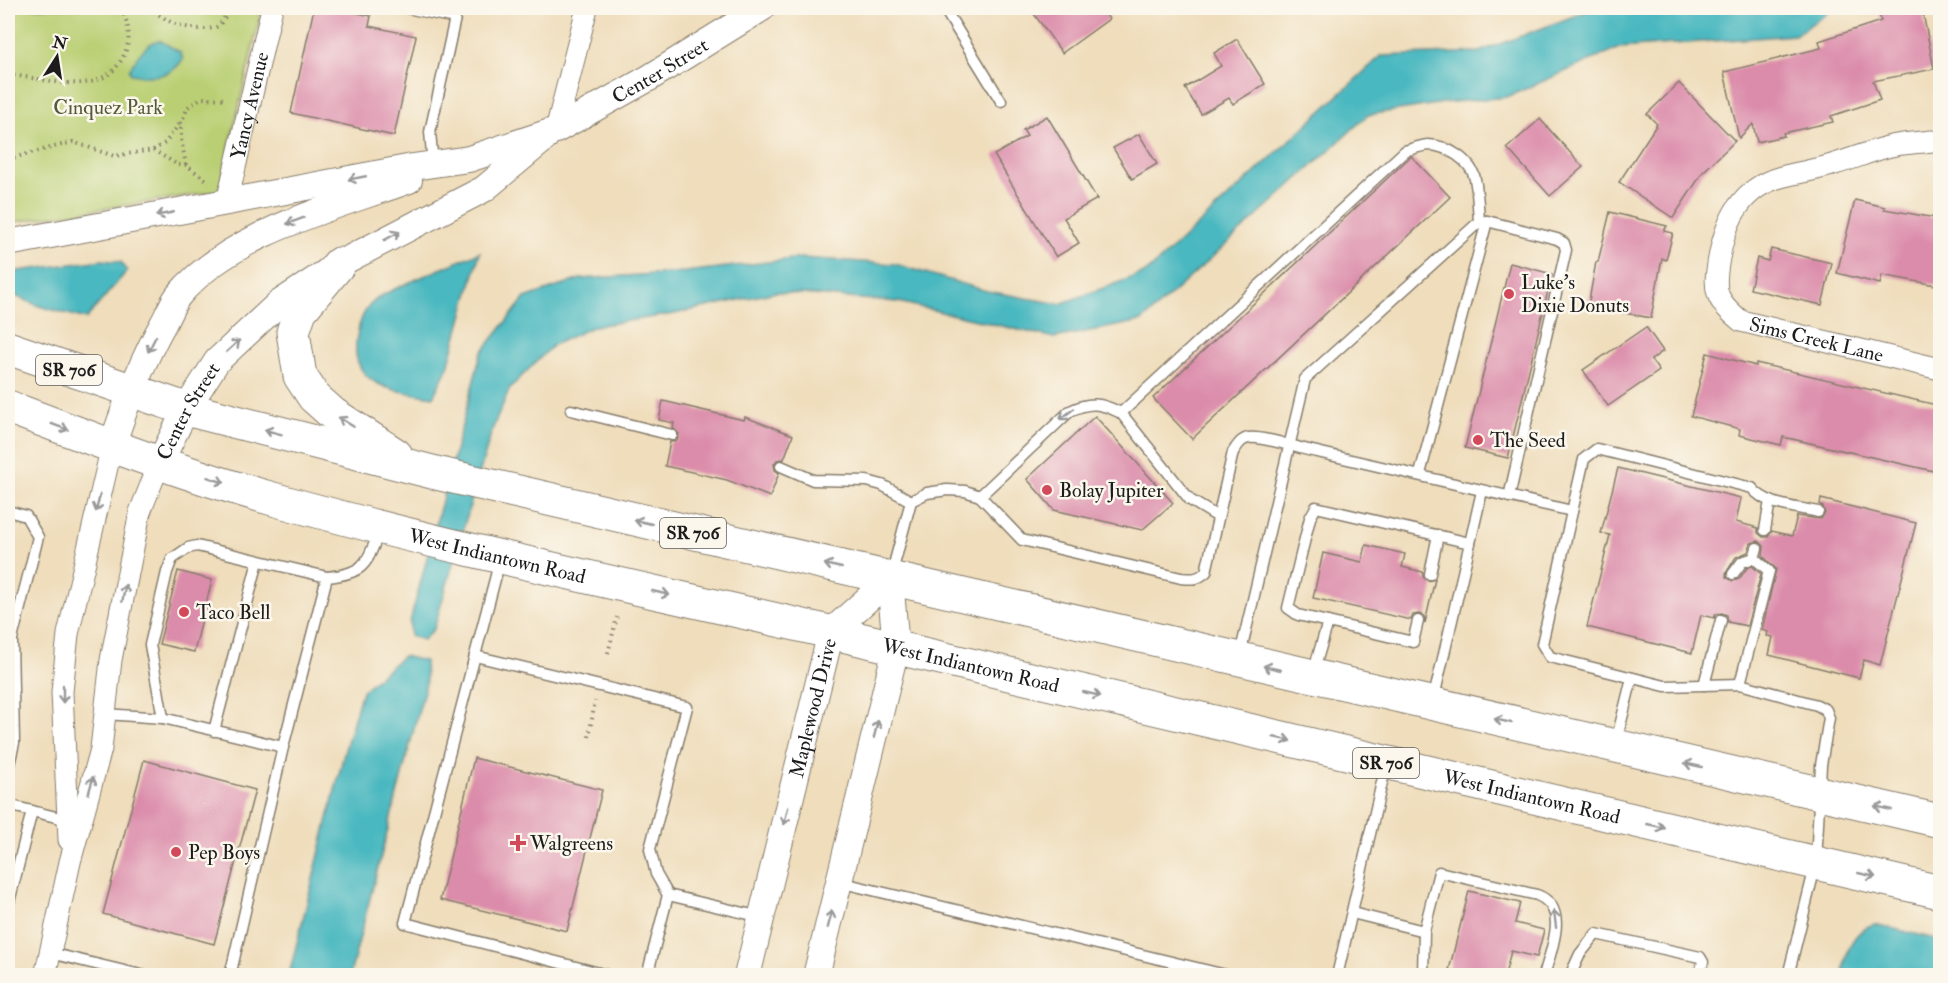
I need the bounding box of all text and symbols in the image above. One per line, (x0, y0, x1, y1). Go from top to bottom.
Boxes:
north arrow (27, 27, 87, 87)
text: N (50, 32, 70, 55)
street label: Center Street (607, 32, 713, 109)
street label: Yancy Avenue (225, 50, 274, 162)
park label: Cinquez Park (53, 95, 163, 120)
one-way arrow (347, 172, 367, 183)
one-way arrow (156, 209, 175, 220)
one-way arrow (286, 217, 305, 228)
one-way arrow (383, 229, 401, 241)
place label: Luke's Dixie Donuts (1521, 270, 1629, 318)
marker: Luke's Dixie Donuts (1502, 287, 1516, 301)
street label: Sims Creek Lane (1747, 311, 1886, 368)
one-way arrow (146, 335, 158, 352)
one-way arrow (225, 339, 240, 353)
road number: SR 706 (36, 355, 102, 385)
street label: Center Street (151, 358, 226, 464)
one-way arrow (1060, 408, 1076, 421)
one-way arrow (338, 415, 355, 427)
one-way arrow (50, 422, 69, 433)
one-way arrow (264, 426, 283, 437)
place label: The Seed (1490, 428, 1566, 453)
marker: The Seed (1471, 433, 1485, 447)
one-way arrow (206, 476, 225, 487)
place label: Bolay Jupiter (1059, 478, 1164, 504)
marker: Bolay Jupiter (1040, 483, 1054, 497)
one-way arrow (92, 493, 104, 512)
one-way arrow (634, 515, 653, 527)
road number: SR 706 (660, 518, 726, 548)
street label: West Indiantown Road (405, 523, 588, 589)
one-way arrow (824, 560, 843, 572)
one-way arrow (119, 584, 130, 604)
one-way arrow (652, 588, 671, 600)
place label: Taco Bell (196, 600, 270, 625)
marker: Taco Bell (177, 605, 191, 619)
street label: West Indiantown Road (879, 633, 1062, 698)
street label: Maplewood Drive (784, 636, 842, 780)
one-way arrow (1263, 661, 1282, 673)
one-way arrow (57, 684, 69, 704)
one-way arrow (1083, 688, 1102, 700)
one-way arrow (1494, 715, 1514, 726)
one-way arrow (870, 720, 882, 739)
one-way arrow (1272, 733, 1291, 745)
road number: SR 706 (1353, 748, 1419, 778)
one-way arrow (1684, 758, 1703, 770)
street label: West Indiantown Road (1440, 764, 1623, 830)
one-way arrow (86, 776, 97, 795)
one-way arrow (1874, 802, 1894, 813)
one-way arrow (780, 807, 792, 826)
one-way arrow (1646, 820, 1665, 832)
place label: Walgreens (529, 831, 613, 856)
marker: Walgreens (511, 836, 525, 850)
place label: Pep Boys (188, 840, 260, 866)
marker: Pep Boys (169, 845, 183, 859)
one-way arrow (1857, 869, 1876, 881)
one-way arrow (824, 909, 836, 928)
one-way arrow (1549, 910, 1560, 929)

